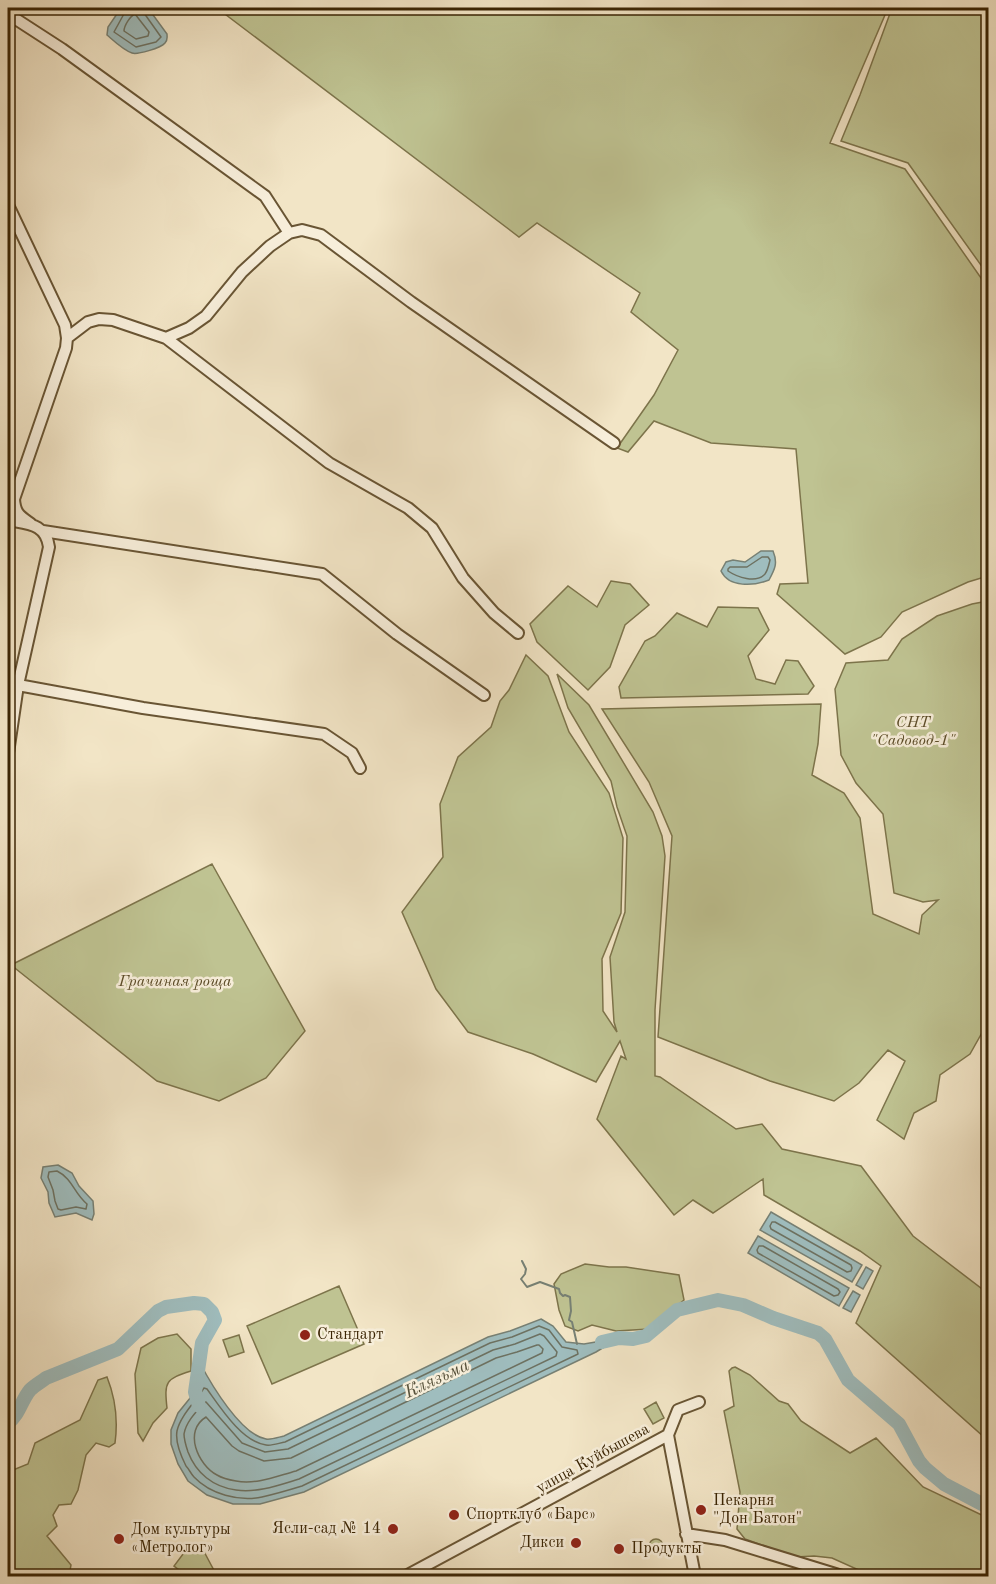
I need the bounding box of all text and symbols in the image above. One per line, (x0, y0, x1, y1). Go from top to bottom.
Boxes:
park label: СНТ "Садовод-1" (871, 715, 956, 749)
park label: Грачиная роща (118, 974, 232, 990)
place label: Стандарт (317, 1327, 384, 1343)
marker: Стандарт (298, 1328, 312, 1342)
water label: Клязьма (401, 1356, 472, 1402)
street label: улица Куйбышева (534, 1421, 652, 1497)
place label: Пекарня "Дон Батон" (713, 1493, 802, 1527)
marker: Пекарня "Дон Батон" (694, 1503, 708, 1517)
place label: Спортклуб «Барс» (466, 1507, 596, 1523)
marker: Спортклуб «Барс» (447, 1508, 461, 1522)
place label: Ясли-сад № 14 (272, 1521, 381, 1537)
place label: Дом культуры «Метролог» (131, 1522, 231, 1556)
marker: Ясли-сад № 14 (386, 1522, 400, 1536)
marker: Дом культуры «Метролог» (112, 1532, 126, 1546)
place label: Дикси (520, 1535, 564, 1551)
marker: Дикси (569, 1536, 583, 1550)
place label: Продукты (631, 1541, 702, 1557)
marker: Продукты (612, 1542, 626, 1556)

